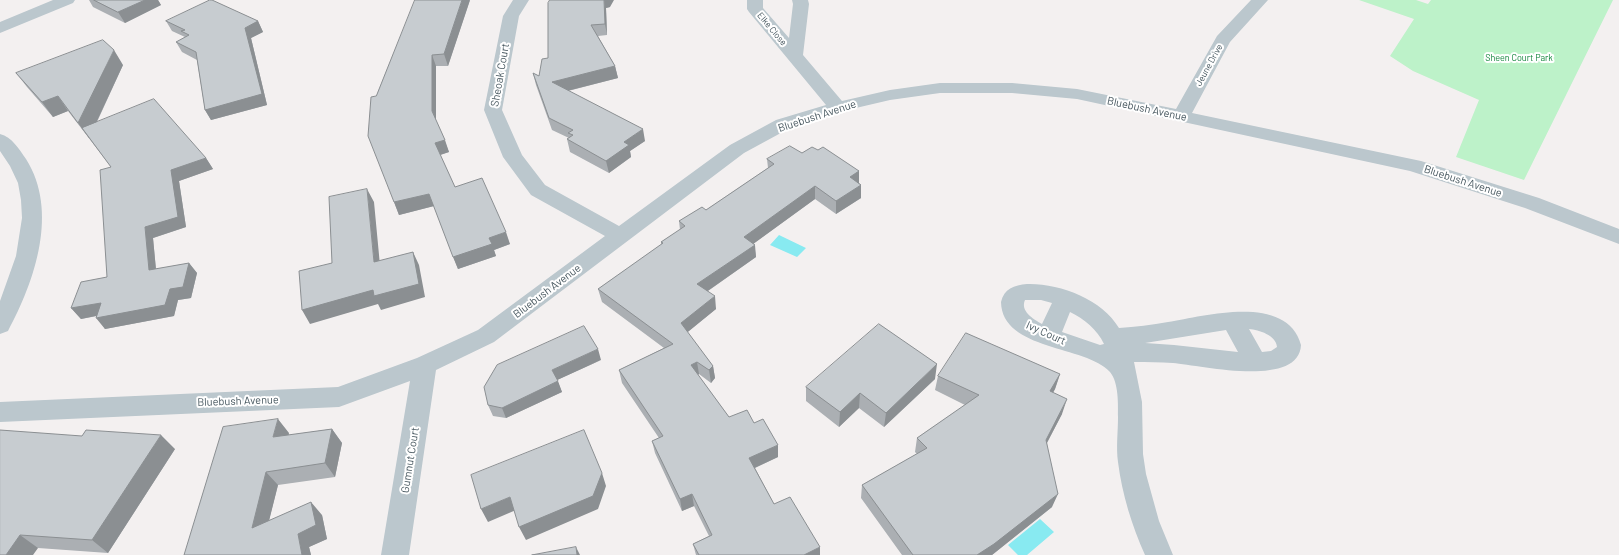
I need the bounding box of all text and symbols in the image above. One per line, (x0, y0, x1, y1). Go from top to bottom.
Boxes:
street label: Elke Close (755, 10, 789, 48)
street label: Sheoak Court (488, 42, 512, 108)
street label: Jeune Drive (1193, 42, 1225, 88)
park label: Sheen Court Park (1485, 53, 1553, 63)
street label: Bluebush Avenue (1106, 94, 1188, 124)
street label: Bluebush Avenue (776, 97, 858, 135)
street label: Bluebush Avenue (1422, 162, 1504, 200)
street label: Bluebush Avenue (510, 261, 584, 321)
street label: Ivy Court (1024, 318, 1068, 348)
street label: Bluebush Avenue (197, 393, 279, 409)
street label: Gumnut Court (398, 426, 422, 494)

